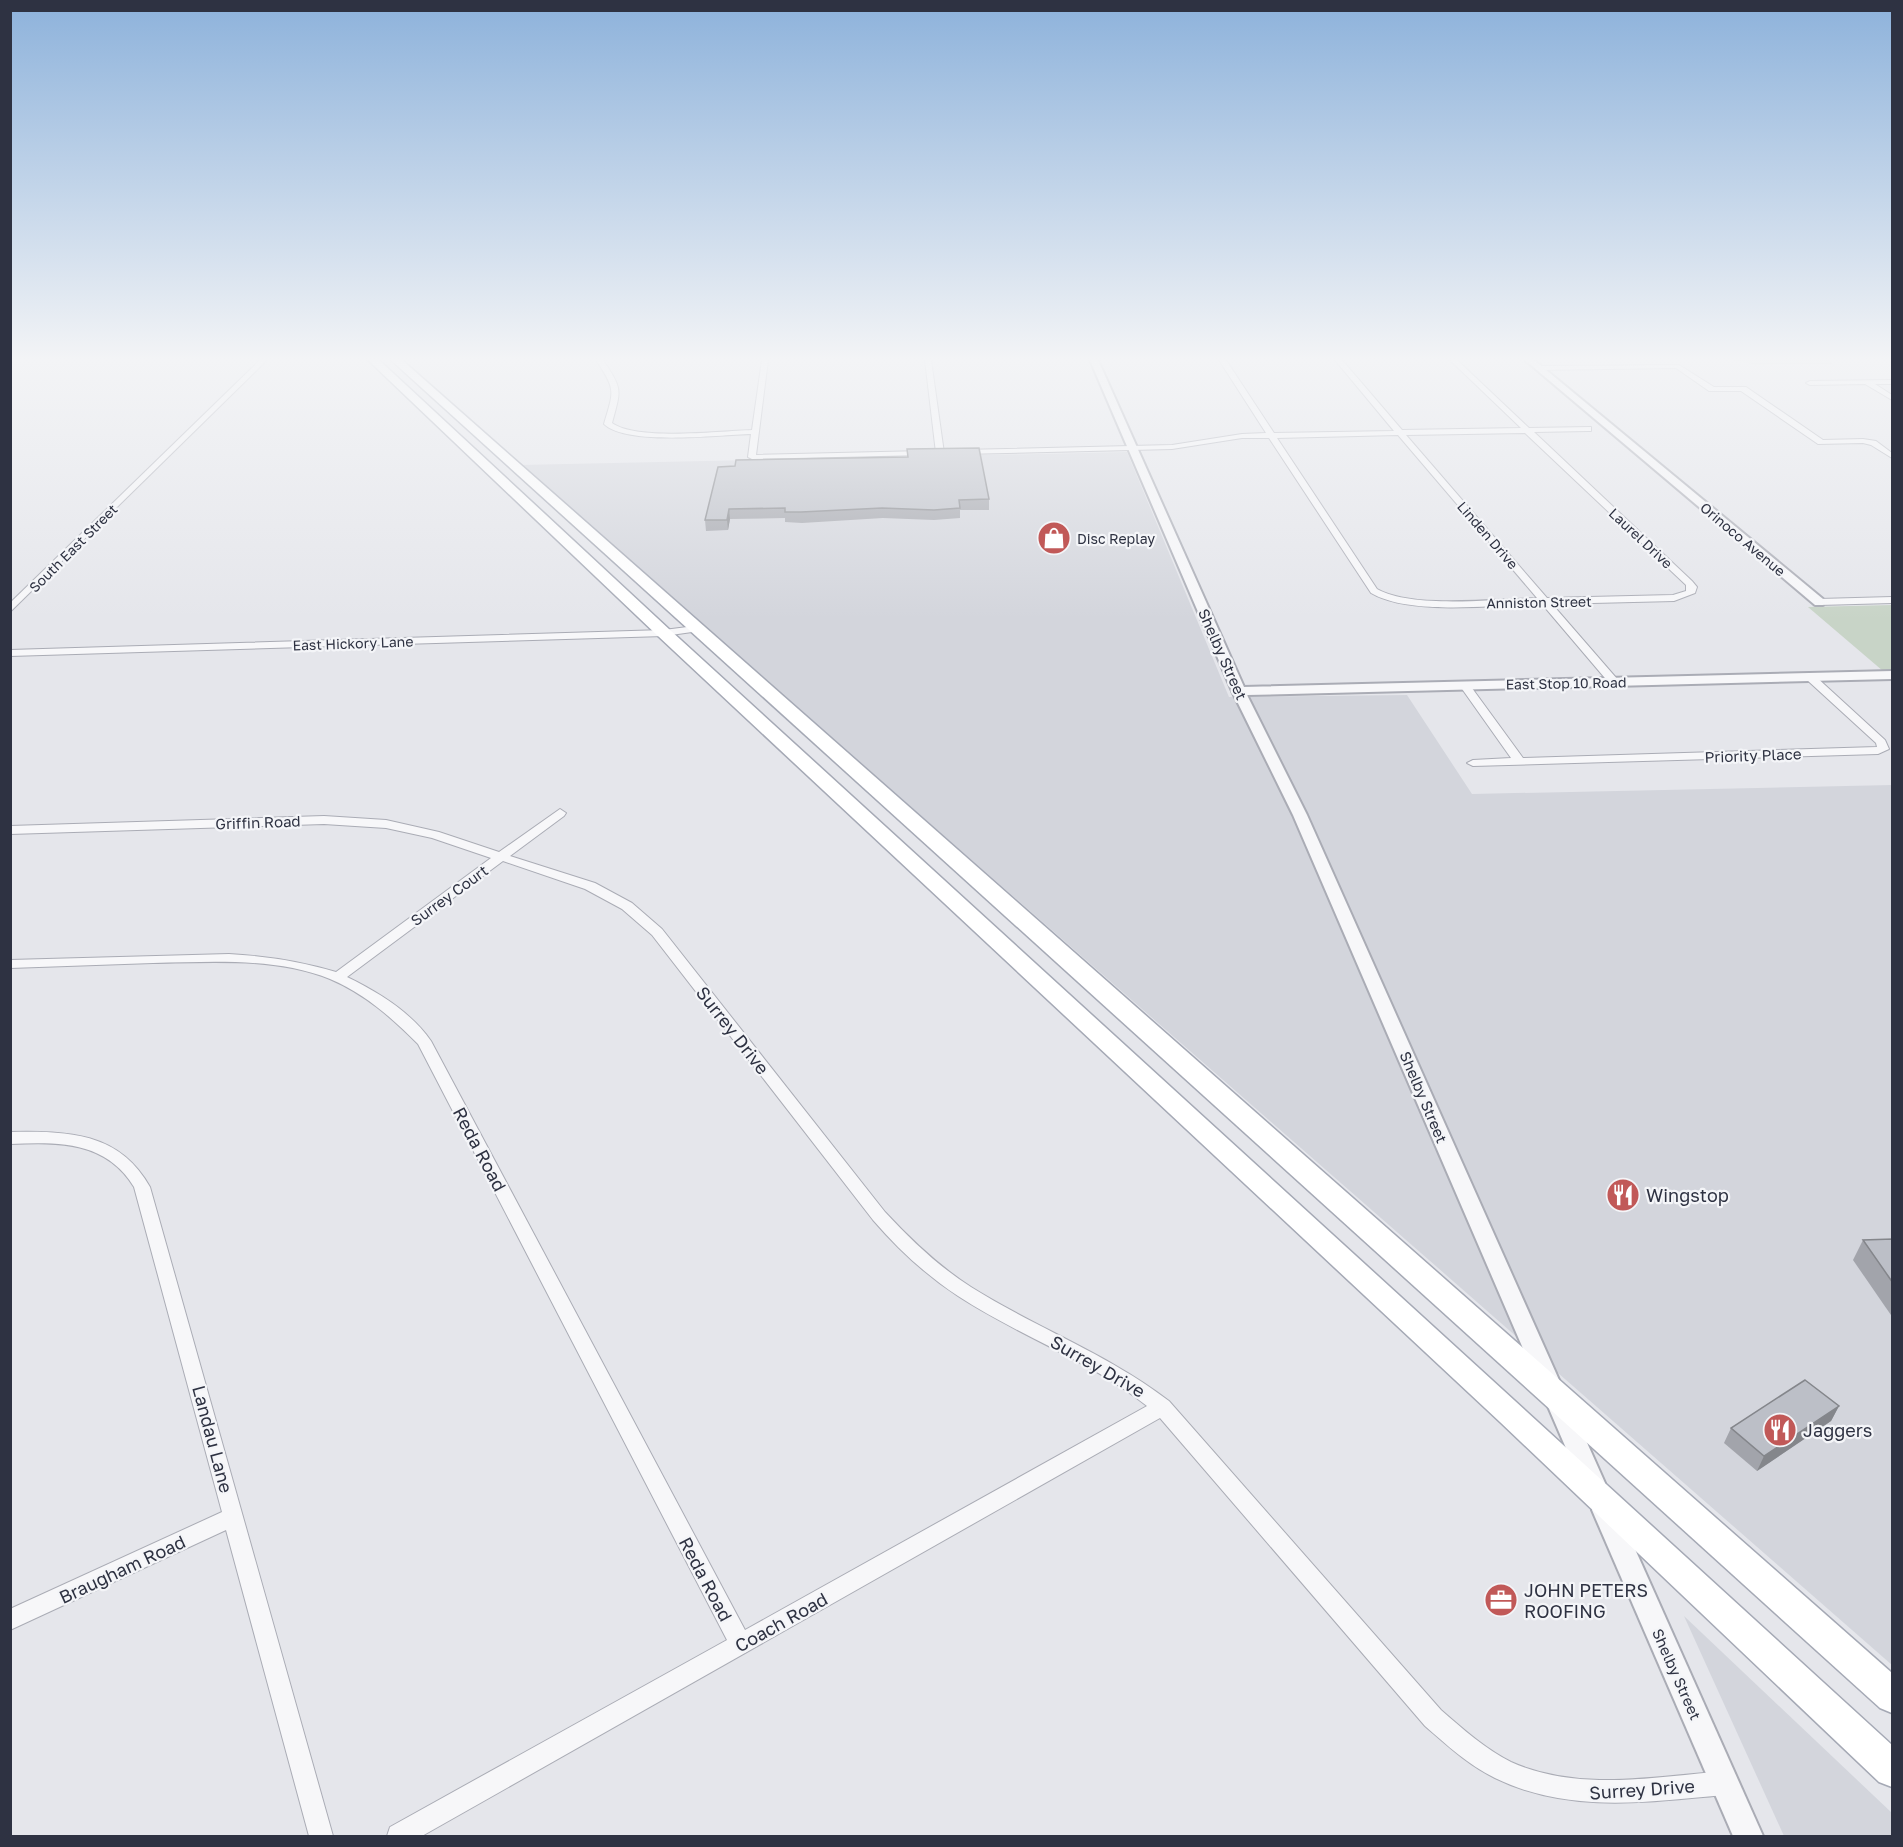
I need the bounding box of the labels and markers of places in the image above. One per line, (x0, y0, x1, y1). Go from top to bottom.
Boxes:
shop icon: Disc Replay (1036, 520, 1072, 556)
place label: Disc Replay (1077, 530, 1155, 547)
restaurant icon: Wingstop (1605, 1177, 1641, 1213)
place label: Wingstop (1646, 1184, 1729, 1206)
restaurant icon: Jaggers (1762, 1412, 1798, 1448)
place label: Jaggers (1803, 1419, 1872, 1441)
place label: JOHN PETERS ROOFING (1524, 1579, 1648, 1622)
office icon: JOHN PETERS ROOFING (1483, 1582, 1519, 1618)

